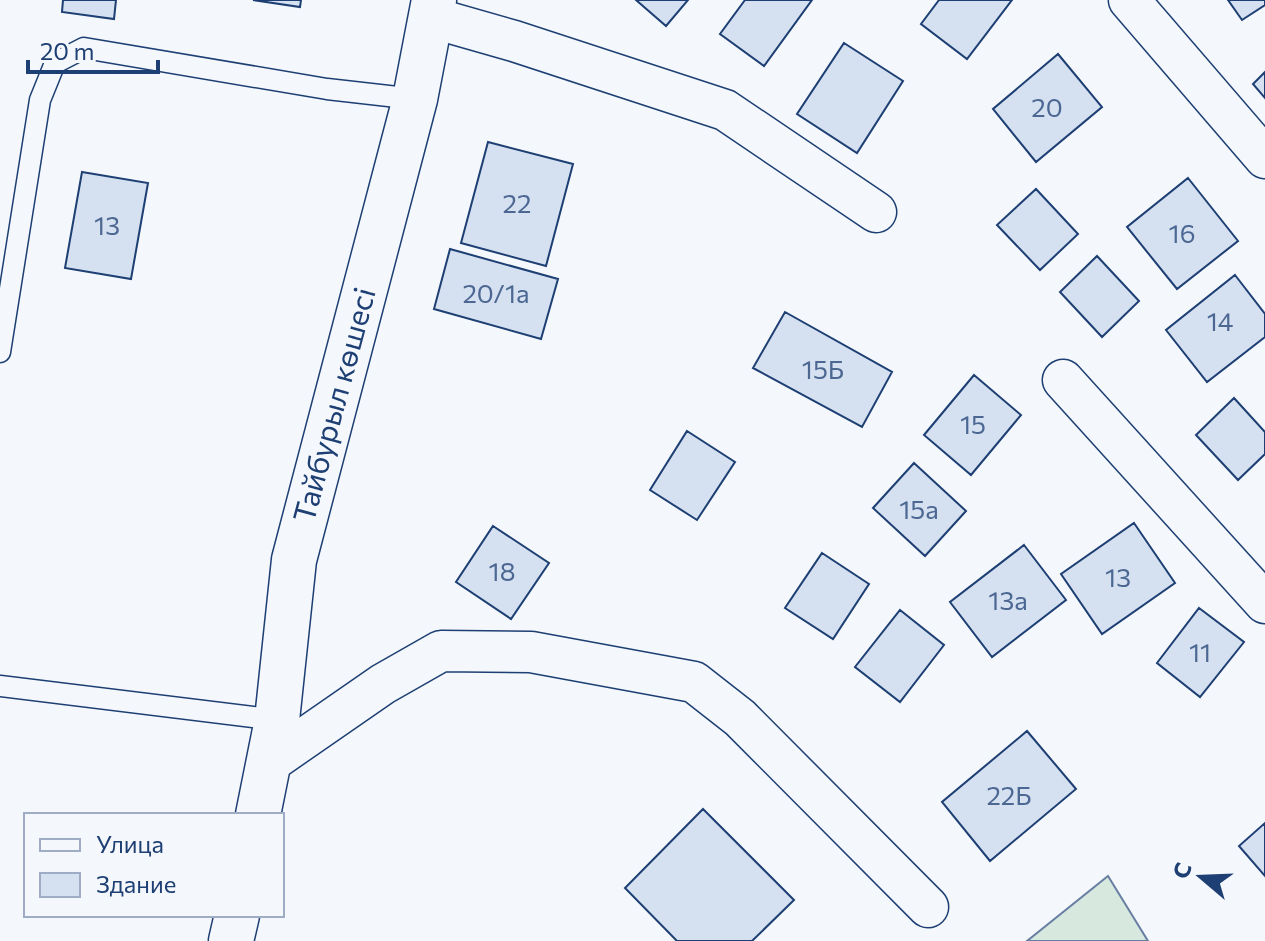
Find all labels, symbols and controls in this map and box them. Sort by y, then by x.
scale bar [28,24,158,74]
text: 20 m [40,36,94,65]
house number: 20 [1031,91,1063,122]
house number: 22 [503,187,531,218]
house number: 13 [94,209,120,240]
house number: 16 [1169,217,1195,248]
house number: 20/1а [463,277,529,308]
street label: Тайбурыл көшесі [283,283,382,526]
house number: 14 [1207,305,1233,336]
house number: 15Б [802,353,844,384]
house number: 15 [960,408,986,439]
house number: 15а [899,493,939,524]
house number: 18 [489,555,515,586]
house number: 13 [1105,561,1131,592]
house number: 13а [988,584,1028,615]
house number: 11 [1189,636,1211,667]
house number: 22Б [986,779,1032,810]
legend [24,813,284,917]
text: Улица [96,829,164,858]
north arrow [1161,837,1241,917]
text: С [1166,859,1197,882]
text: Здание [96,869,176,898]

